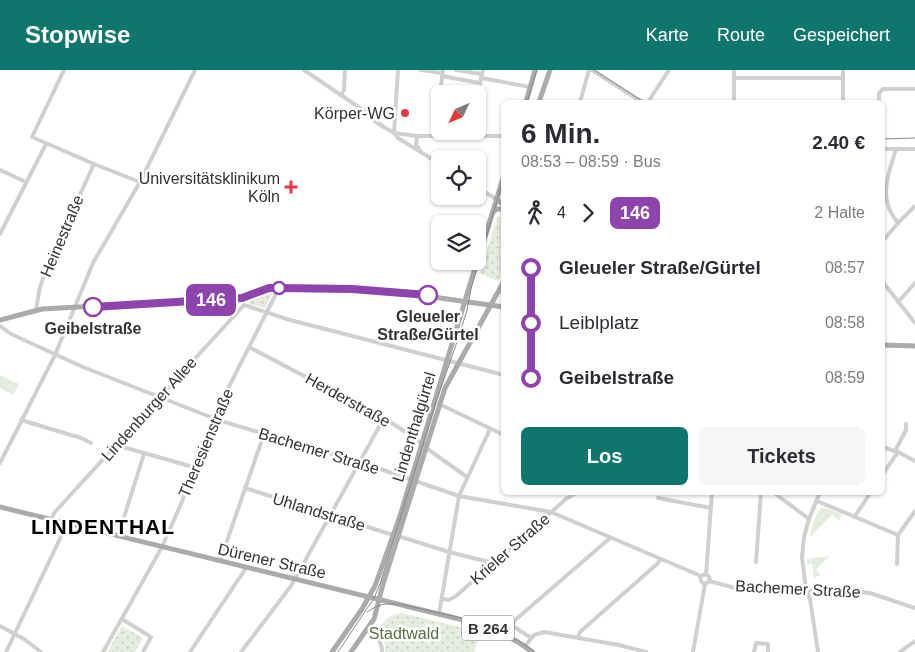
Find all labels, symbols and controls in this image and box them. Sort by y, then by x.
text: Stopwise [25,21,130,48]
text: Karte [646,25,689,45]
text: Route [717,25,765,45]
text: Gespeichert [793,25,890,45]
north arrow [431,85,486,140]
map controls [431,85,486,270]
place label: Körper-WG [314,105,395,122]
marker: Körper-WG [399,107,411,119]
text: 6 Min. [521,118,600,149]
text: 2.40 € [812,132,865,153]
button: locate [431,150,486,205]
text: 08:53 – 08:59 · Bus [521,153,661,170]
place label: Universitätsklinikum Köln [139,170,280,205]
marker: Universitätsklinikum Köln [284,180,298,194]
street label: Heinestraße [37,192,87,279]
icon: walk [521,199,549,227]
icon: forward [574,199,602,227]
text: 146 [620,203,650,223]
text: 4 [557,204,566,221]
text: 2 Halte [814,204,865,221]
button: layers [431,215,486,270]
text: Gleueler Straße/Gürtel [559,257,761,278]
text: 08:57 [825,259,865,276]
unlabelled marker [272,281,286,295]
line badge: 146 [182,284,240,316]
marker: Gleueler Straße/Gürtel [418,285,438,305]
text: 146 [196,290,226,310]
marker: Geibelstraße [83,297,103,317]
place label: Gleueler Straße/Gürtel [377,308,479,343]
text: Leiblplatz [559,312,639,333]
text: 08:58 [825,314,865,331]
place label: Geibelstraße [45,320,142,337]
street label: Lindenburger Allee [98,354,200,464]
text: Geibelstraße [559,367,674,388]
text: 08:59 [825,369,865,386]
street label: Herderstraße [303,370,393,430]
street label: Lindenthalgürtel [389,370,439,484]
street label: Theresienstraße [175,386,237,500]
street label: Bachemer Straße [257,425,382,477]
button: Los [521,427,688,485]
button: Tickets [698,427,865,485]
street label: Uhlandstraße [271,490,368,534]
street label: Krieler Straße [467,510,553,588]
district label: LINDENTHAL [31,515,175,538]
street label: Dürener Straße [216,540,328,582]
street label: Bachemer Straße [735,577,861,601]
road number: B 264 [462,616,514,640]
park label: Stadtwald [369,625,439,642]

